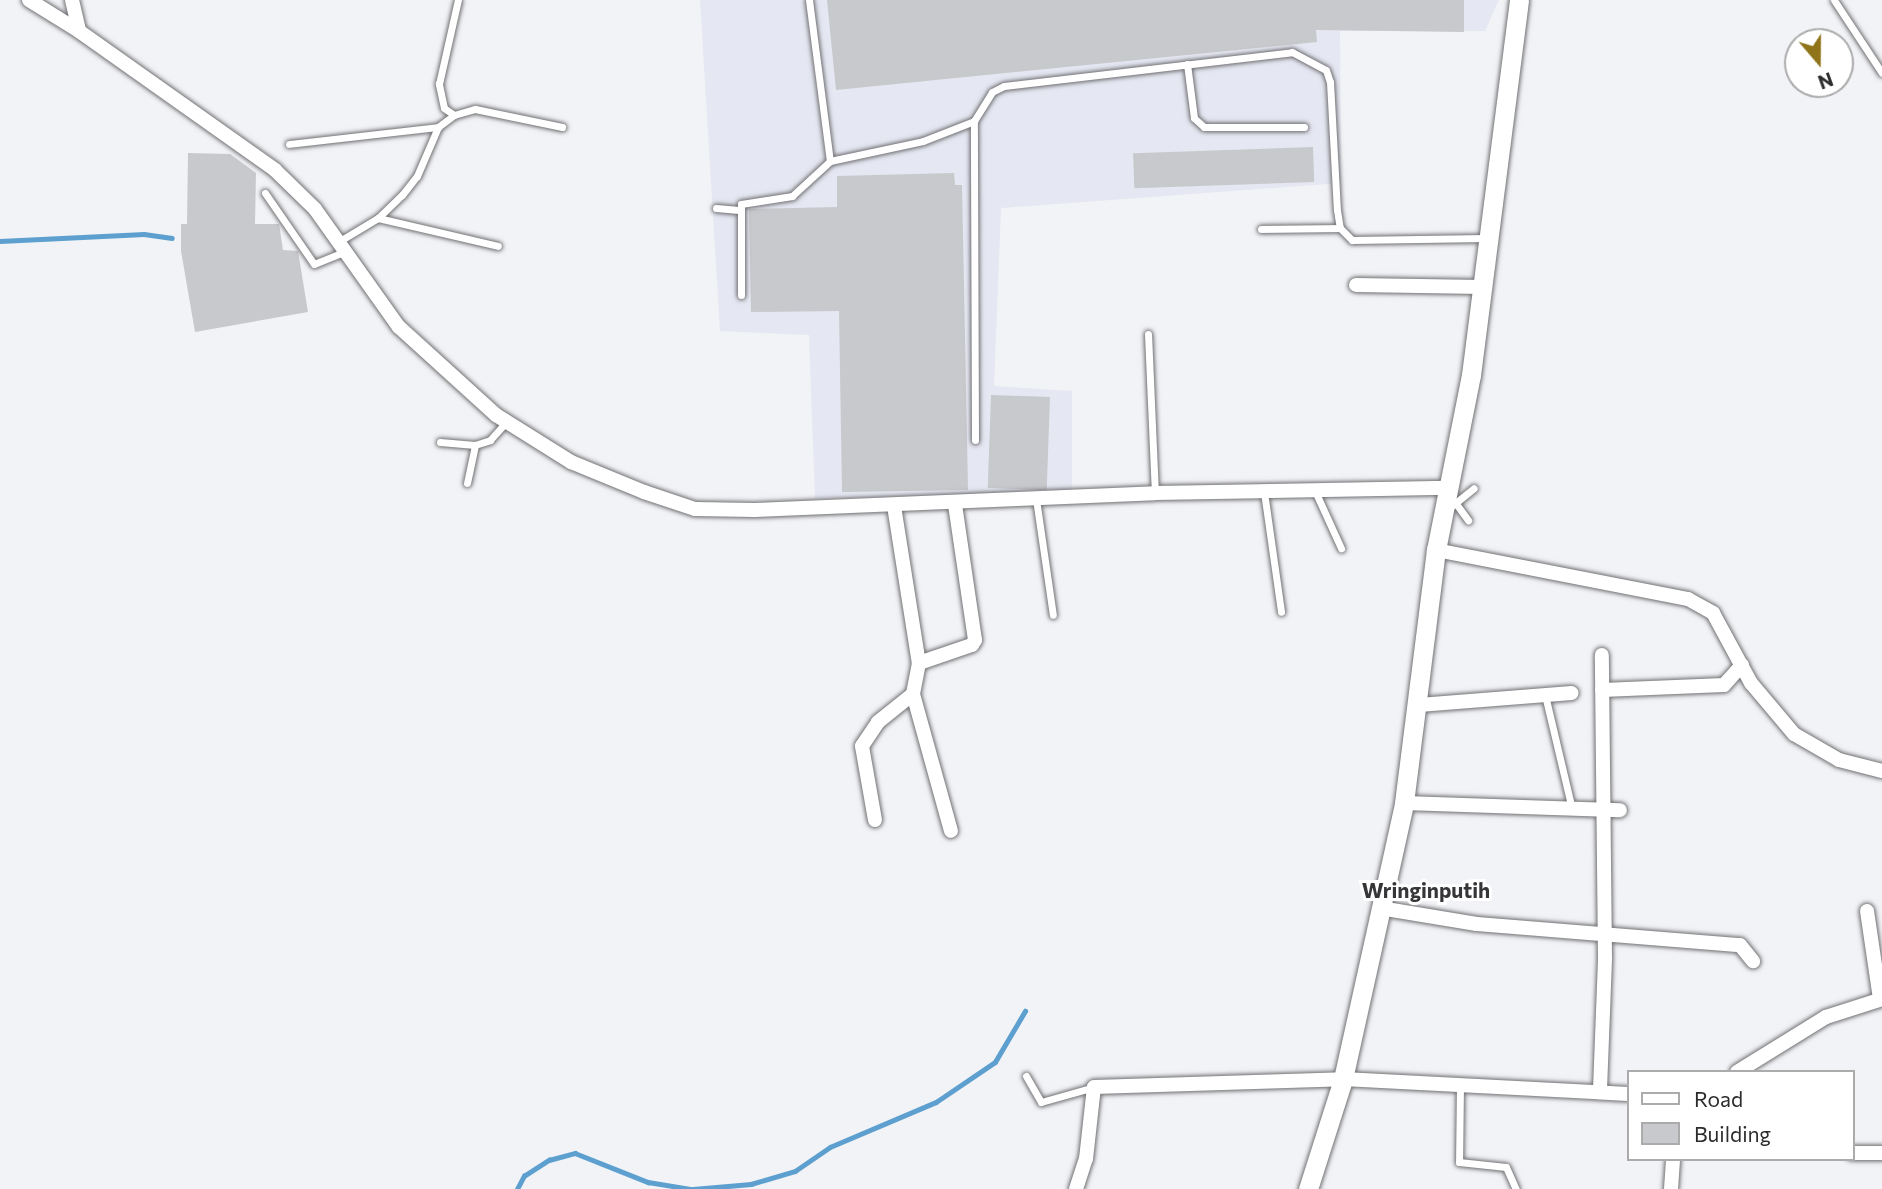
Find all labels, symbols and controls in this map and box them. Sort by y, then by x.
north arrow [1784,28,1854,98]
text: N [1815,68,1836,95]
district label: Wringinputih [1362,877,1490,903]
legend [1626,1070,1854,1161]
text: Road [1694,1086,1743,1111]
text: Building [1694,1121,1771,1146]

